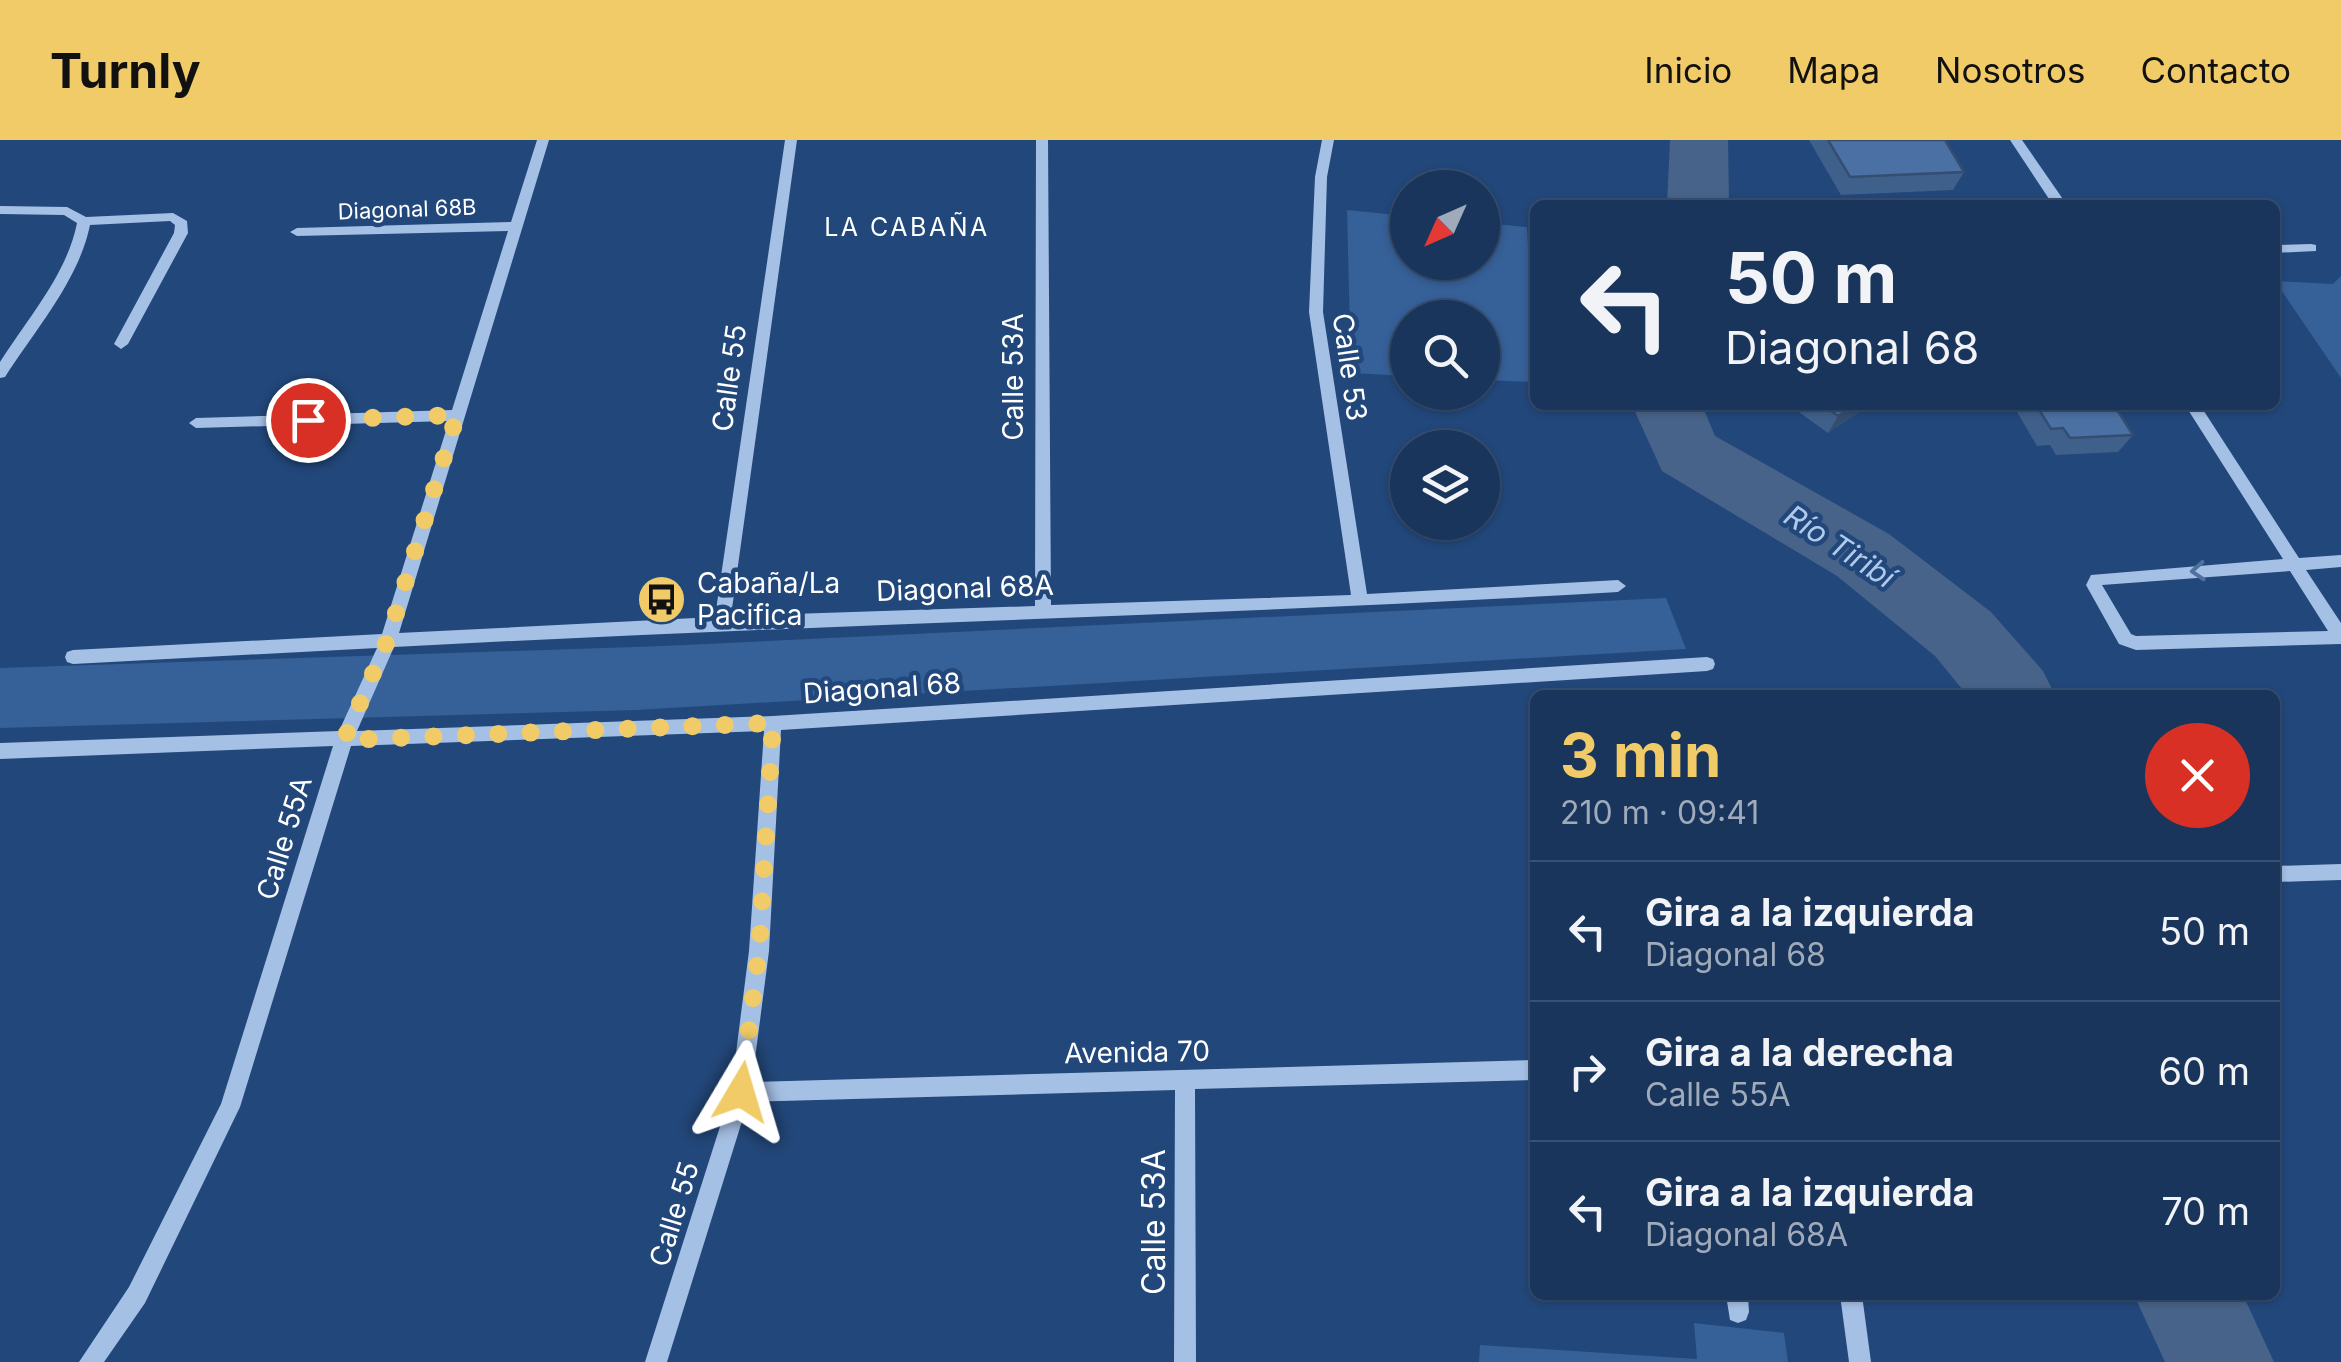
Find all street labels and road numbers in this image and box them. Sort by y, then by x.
street label: Diagonal 68B [337,194,477,224]
street label: Calle 53 [1326,311,1374,423]
street label: Calle 53A [996,313,1030,441]
street label: Calle 55 [705,322,753,434]
street label: Diagonal 68A [876,568,1054,608]
street label: Diagonal 68 [802,666,962,710]
street label: Calle 55A [249,772,319,904]
street label: Avenida 70 [1064,1034,1210,1070]
street label: Calle 53A [1134,1149,1173,1295]
street label: Calle 55 [642,1157,706,1271]

